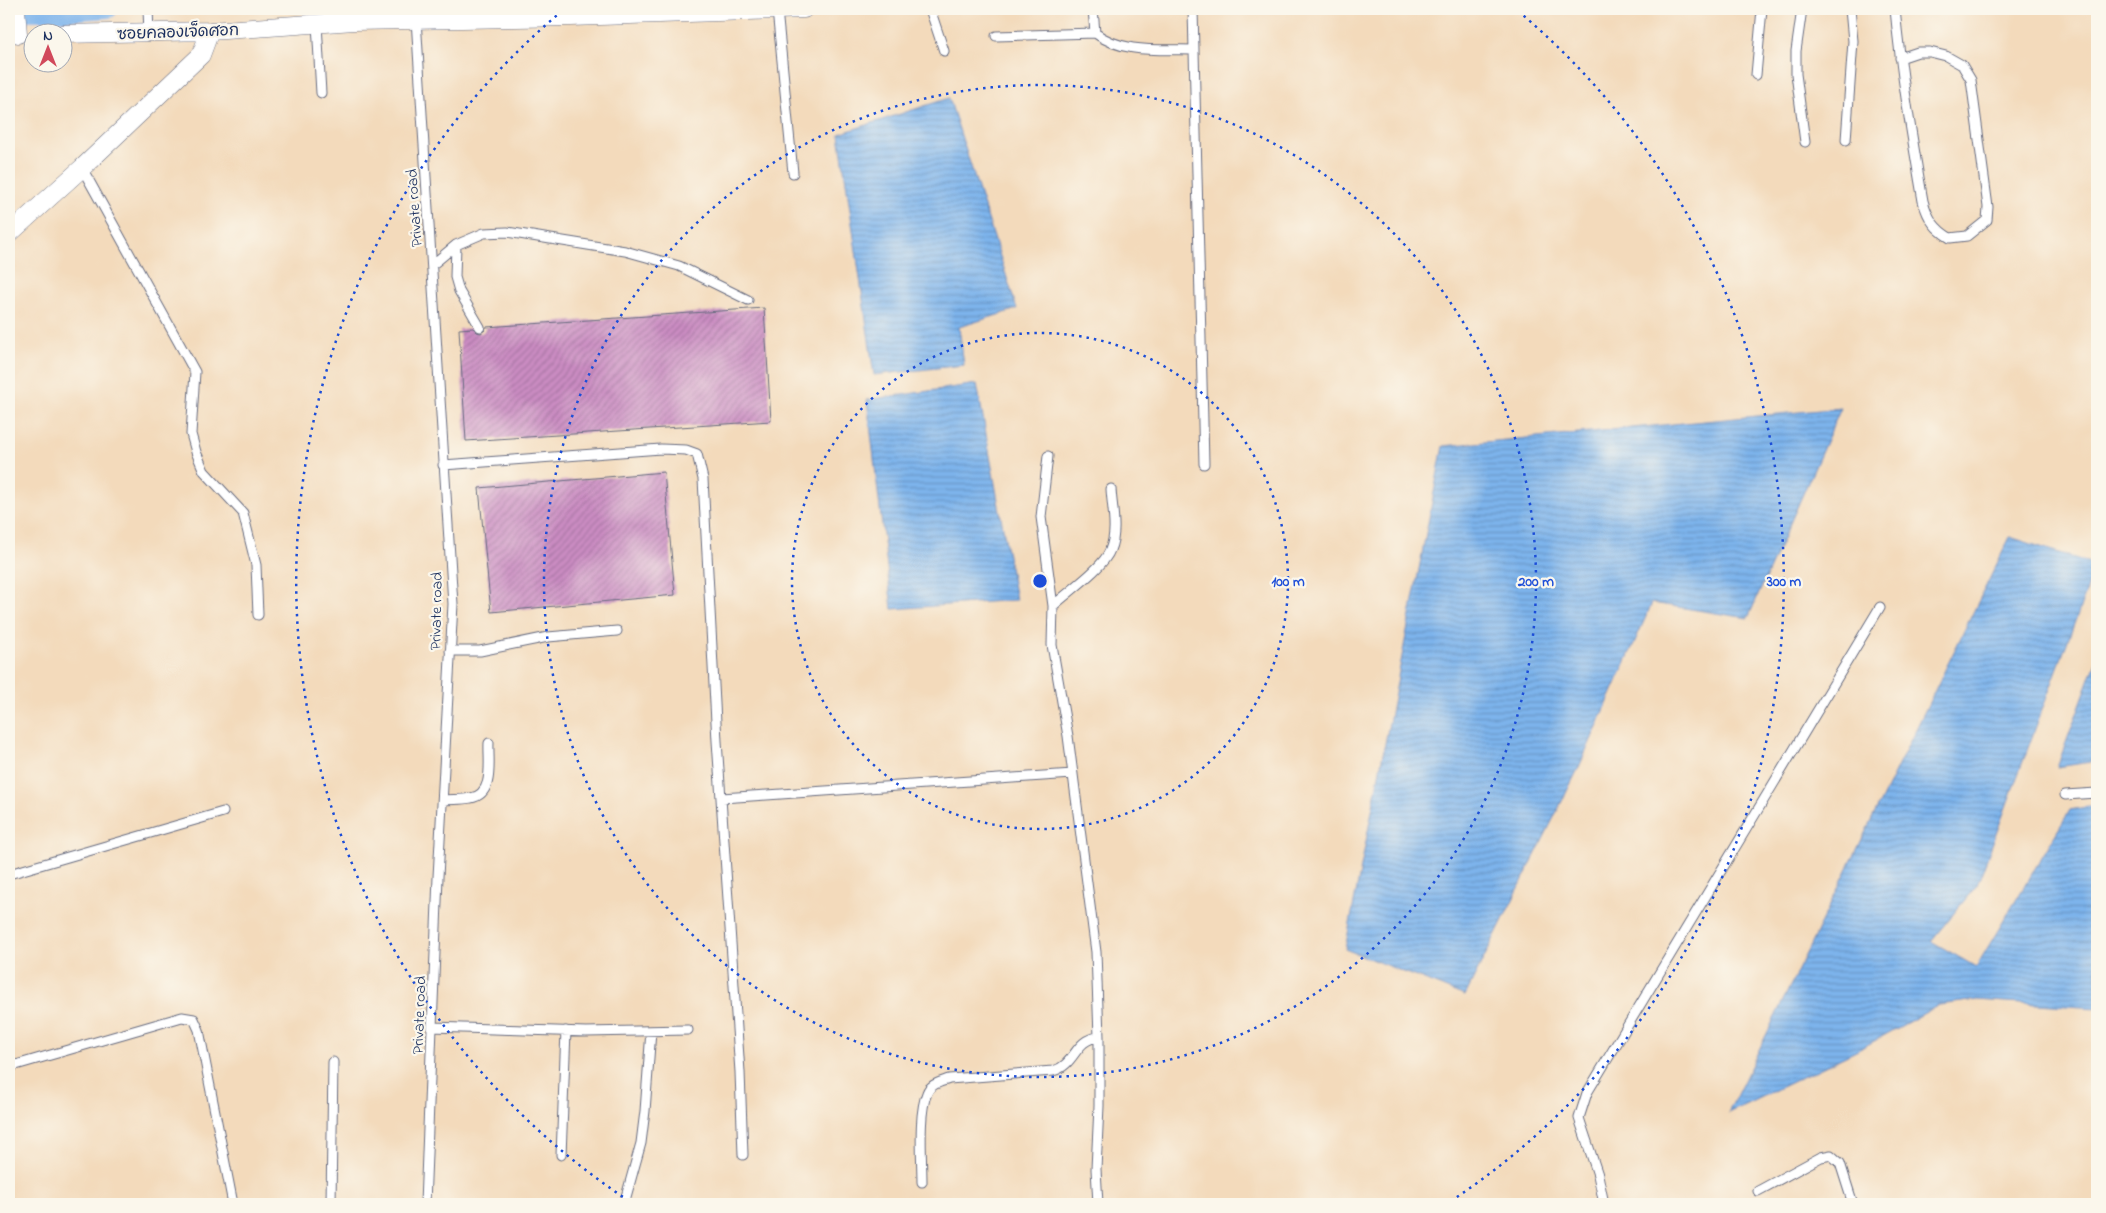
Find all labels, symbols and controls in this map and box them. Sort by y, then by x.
street label: ซอยคลองเจ็ดศอก [117,18,240,47]
north arrow [22,22,72,72]
text: N [43,26,53,47]
street label: Private road [400,168,430,248]
text: 100 m [1271,571,1305,593]
text: 200 m [1517,571,1554,593]
text: 300 m [1766,571,1802,593]
street label: Private road [424,572,450,650]
centre of rings [1031,572,1049,590]
street label: Private road [407,975,433,1055]

